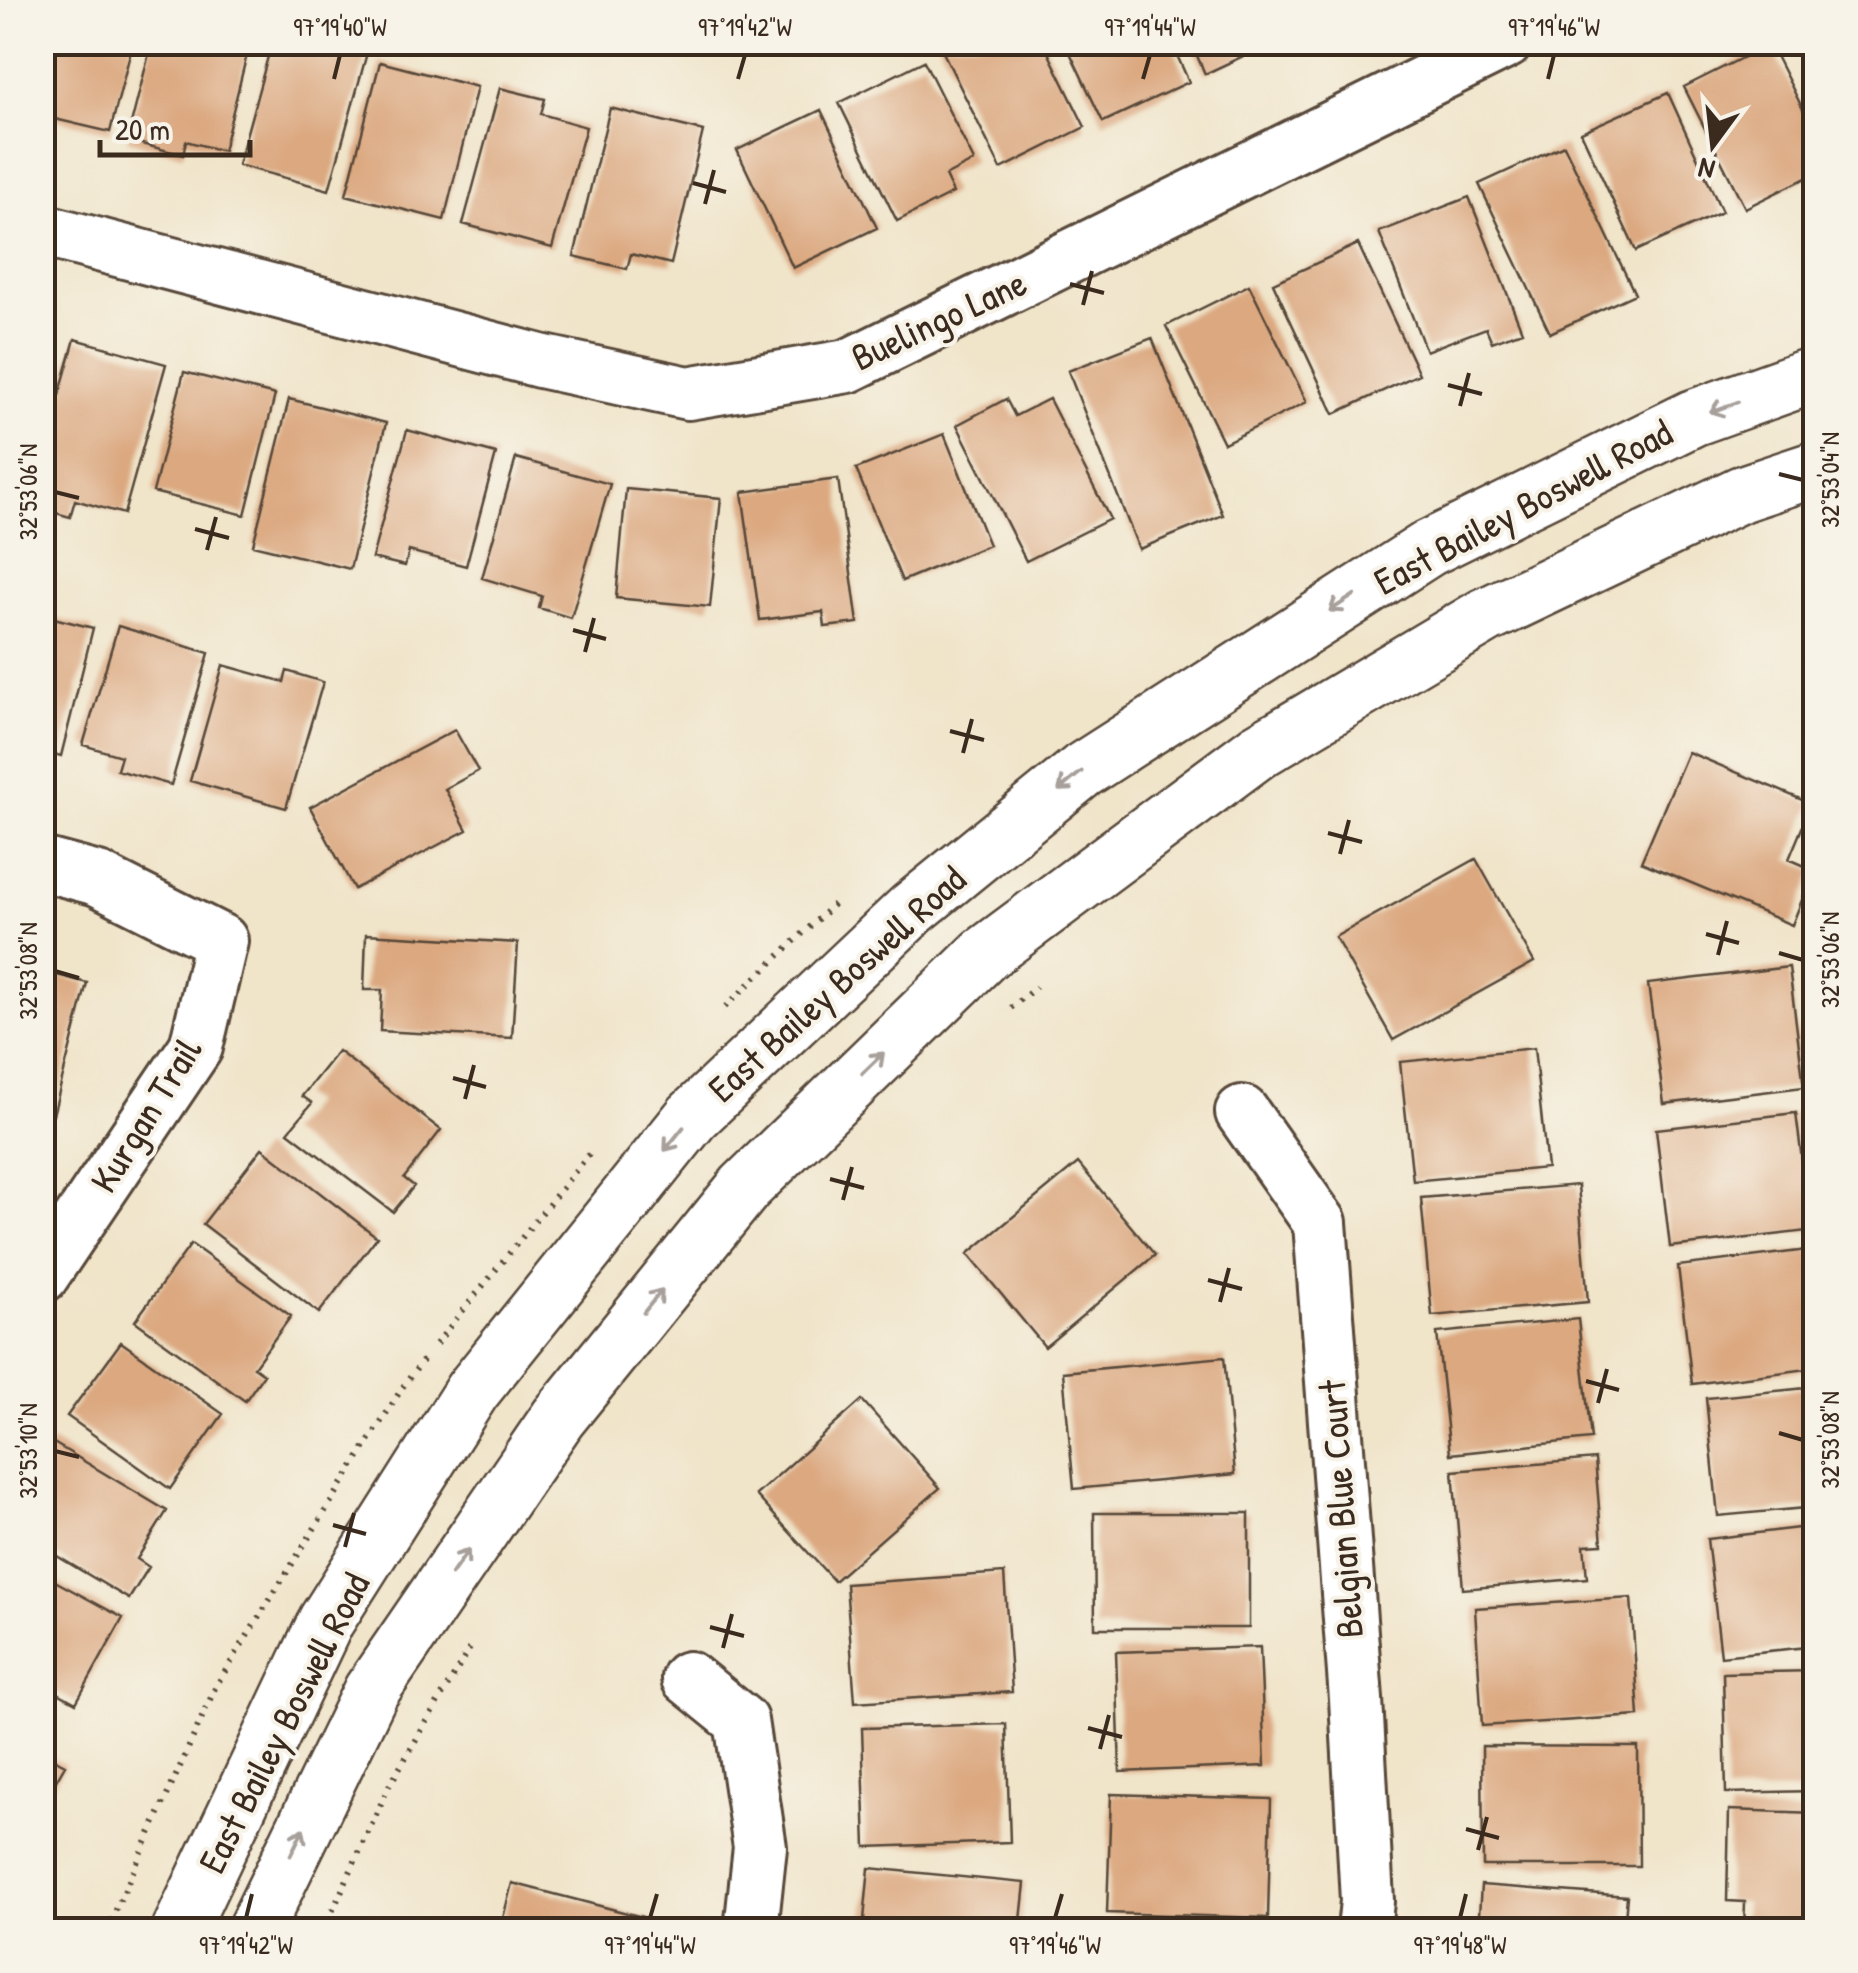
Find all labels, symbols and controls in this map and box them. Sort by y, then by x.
text: 97°19'40"W [293,10,387,44]
text: 97°19'42"W [698,10,792,44]
text: 97°19'44"W [1104,10,1196,44]
text: 97°19'46"W [1508,10,1601,44]
scale bar [100,95,250,157]
north arrow [1663,95,1763,195]
text: 20 m [115,109,170,149]
text: N [1694,149,1719,189]
street label: Buelingo Lane [843,256,1035,382]
one-way arrow [1709,399,1740,417]
street label: East Bailey Boswell Road [1365,406,1681,607]
text: 32°53'04"N [1813,432,1847,528]
text: 32°53'06"N [11,444,45,540]
one-way arrow [1328,593,1357,614]
one-way arrow [1057,770,1084,791]
street label: East Bailey Boswell Road [696,853,977,1113]
text: 32°53'06"N [1813,912,1847,1008]
text: 32°53'08"N [11,922,45,1020]
street label: Kurgan Trail [77,1026,214,1202]
one-way arrow [861,1051,885,1075]
one-way arrow [663,1126,685,1152]
one-way arrow [642,1288,663,1315]
street label: Belgian Blue Court [1305,1378,1375,1640]
text: 32°53'08"N [1813,1391,1847,1489]
text: 32°53'10"N [11,1403,45,1499]
one-way arrow [449,1549,470,1576]
street label: East Bailey Boswell Road [185,1563,381,1881]
one-way arrow [289,1828,308,1858]
text: 97°19'42"W [199,1928,293,1962]
text: 97°19'44"W [604,1928,696,1962]
text: 97°19'46"W [1009,1928,1102,1962]
text: 97°19'48"W [1414,1928,1507,1962]

